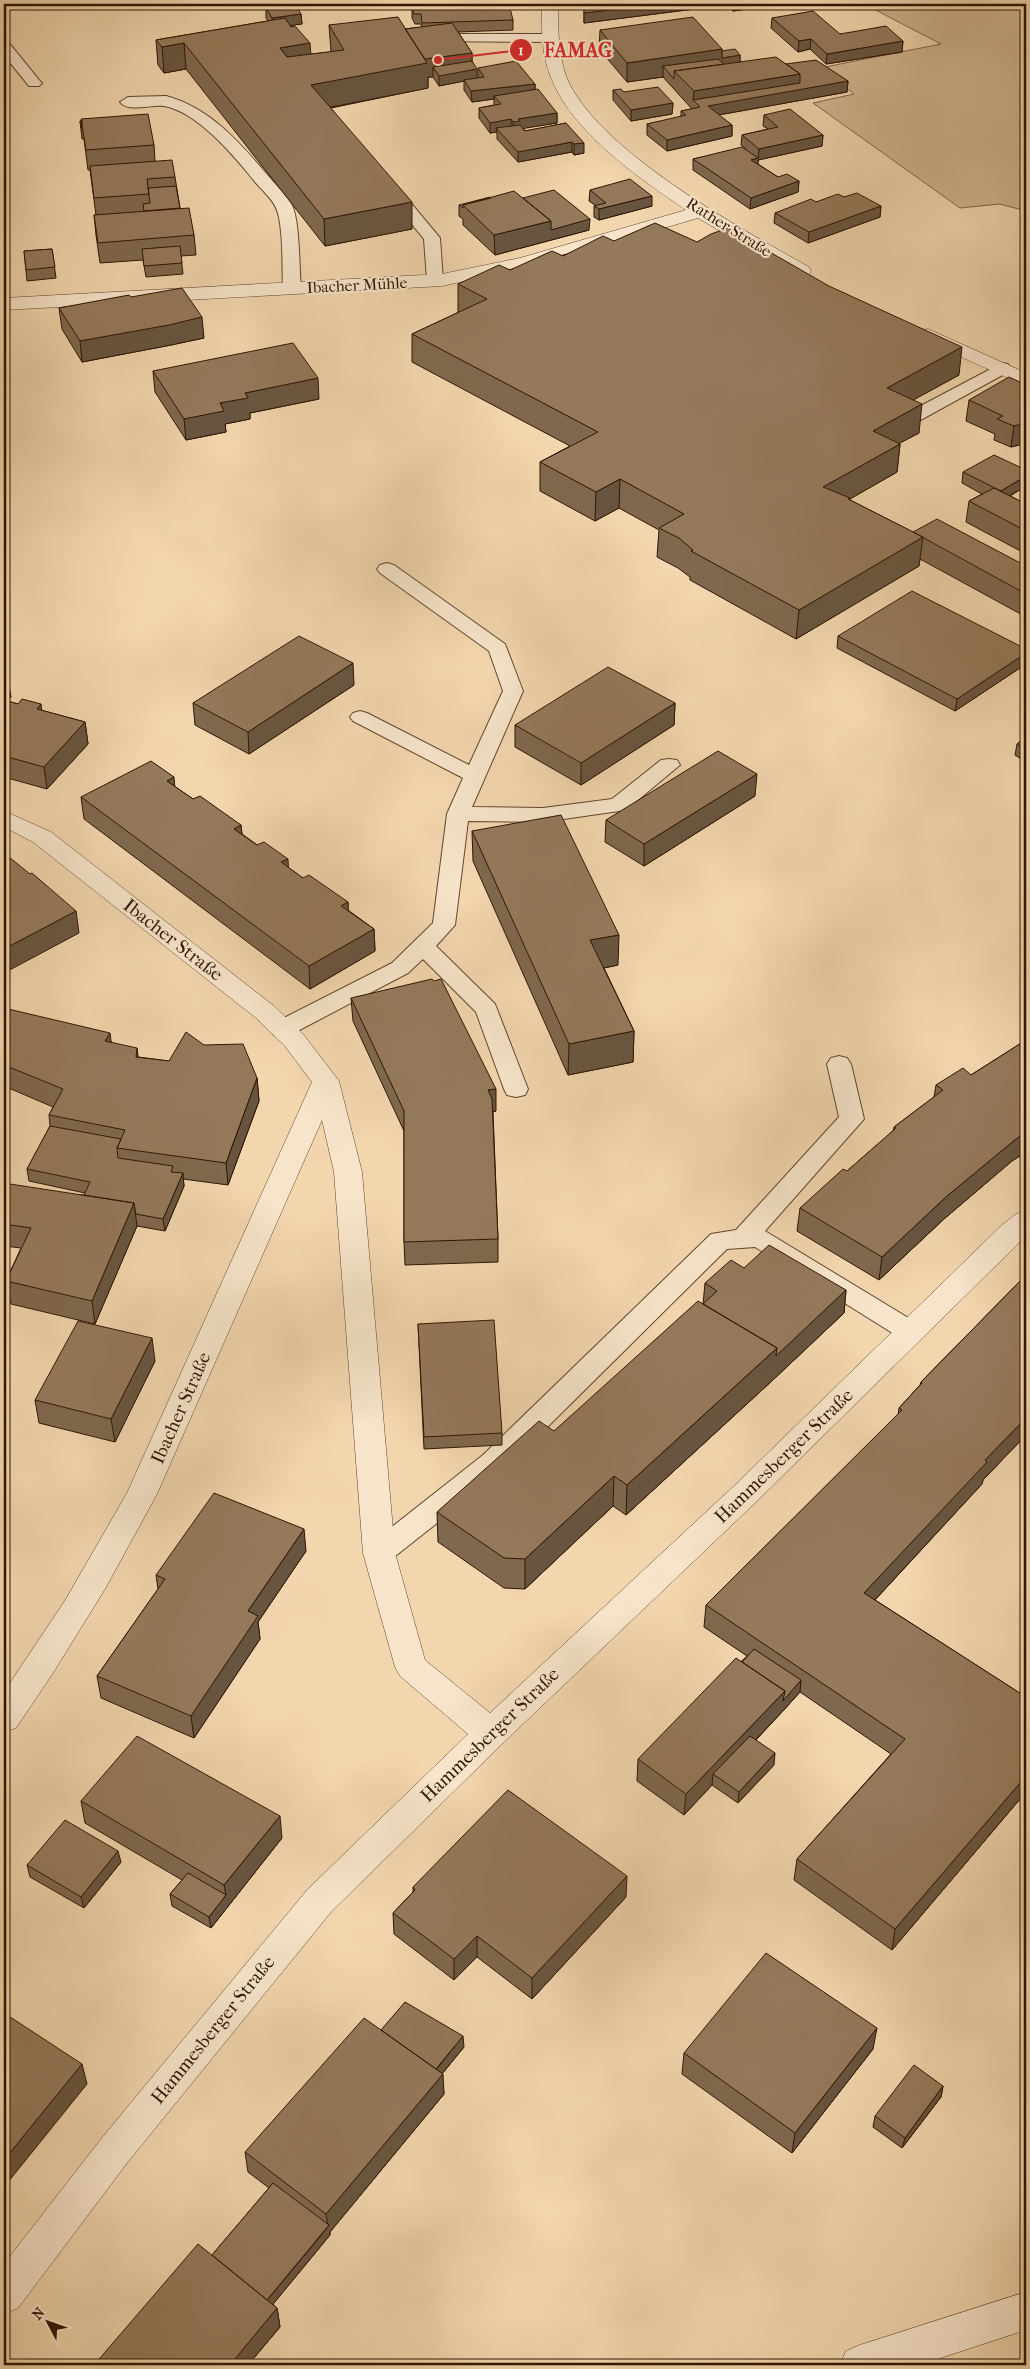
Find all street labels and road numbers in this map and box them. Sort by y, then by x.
street label: Rather Straße [683,193,775,261]
street label: Ibacher Mühle [306,273,408,297]
street label: Ibacher Straße [119,894,227,986]
street label: Ibacher Straße [147,1349,215,1467]
street label: Hammesberger Straße [710,1384,858,1528]
street label: Hammesberger Straße [416,1663,564,1807]
street label: Hammesberger Straße [147,1952,279,2108]

